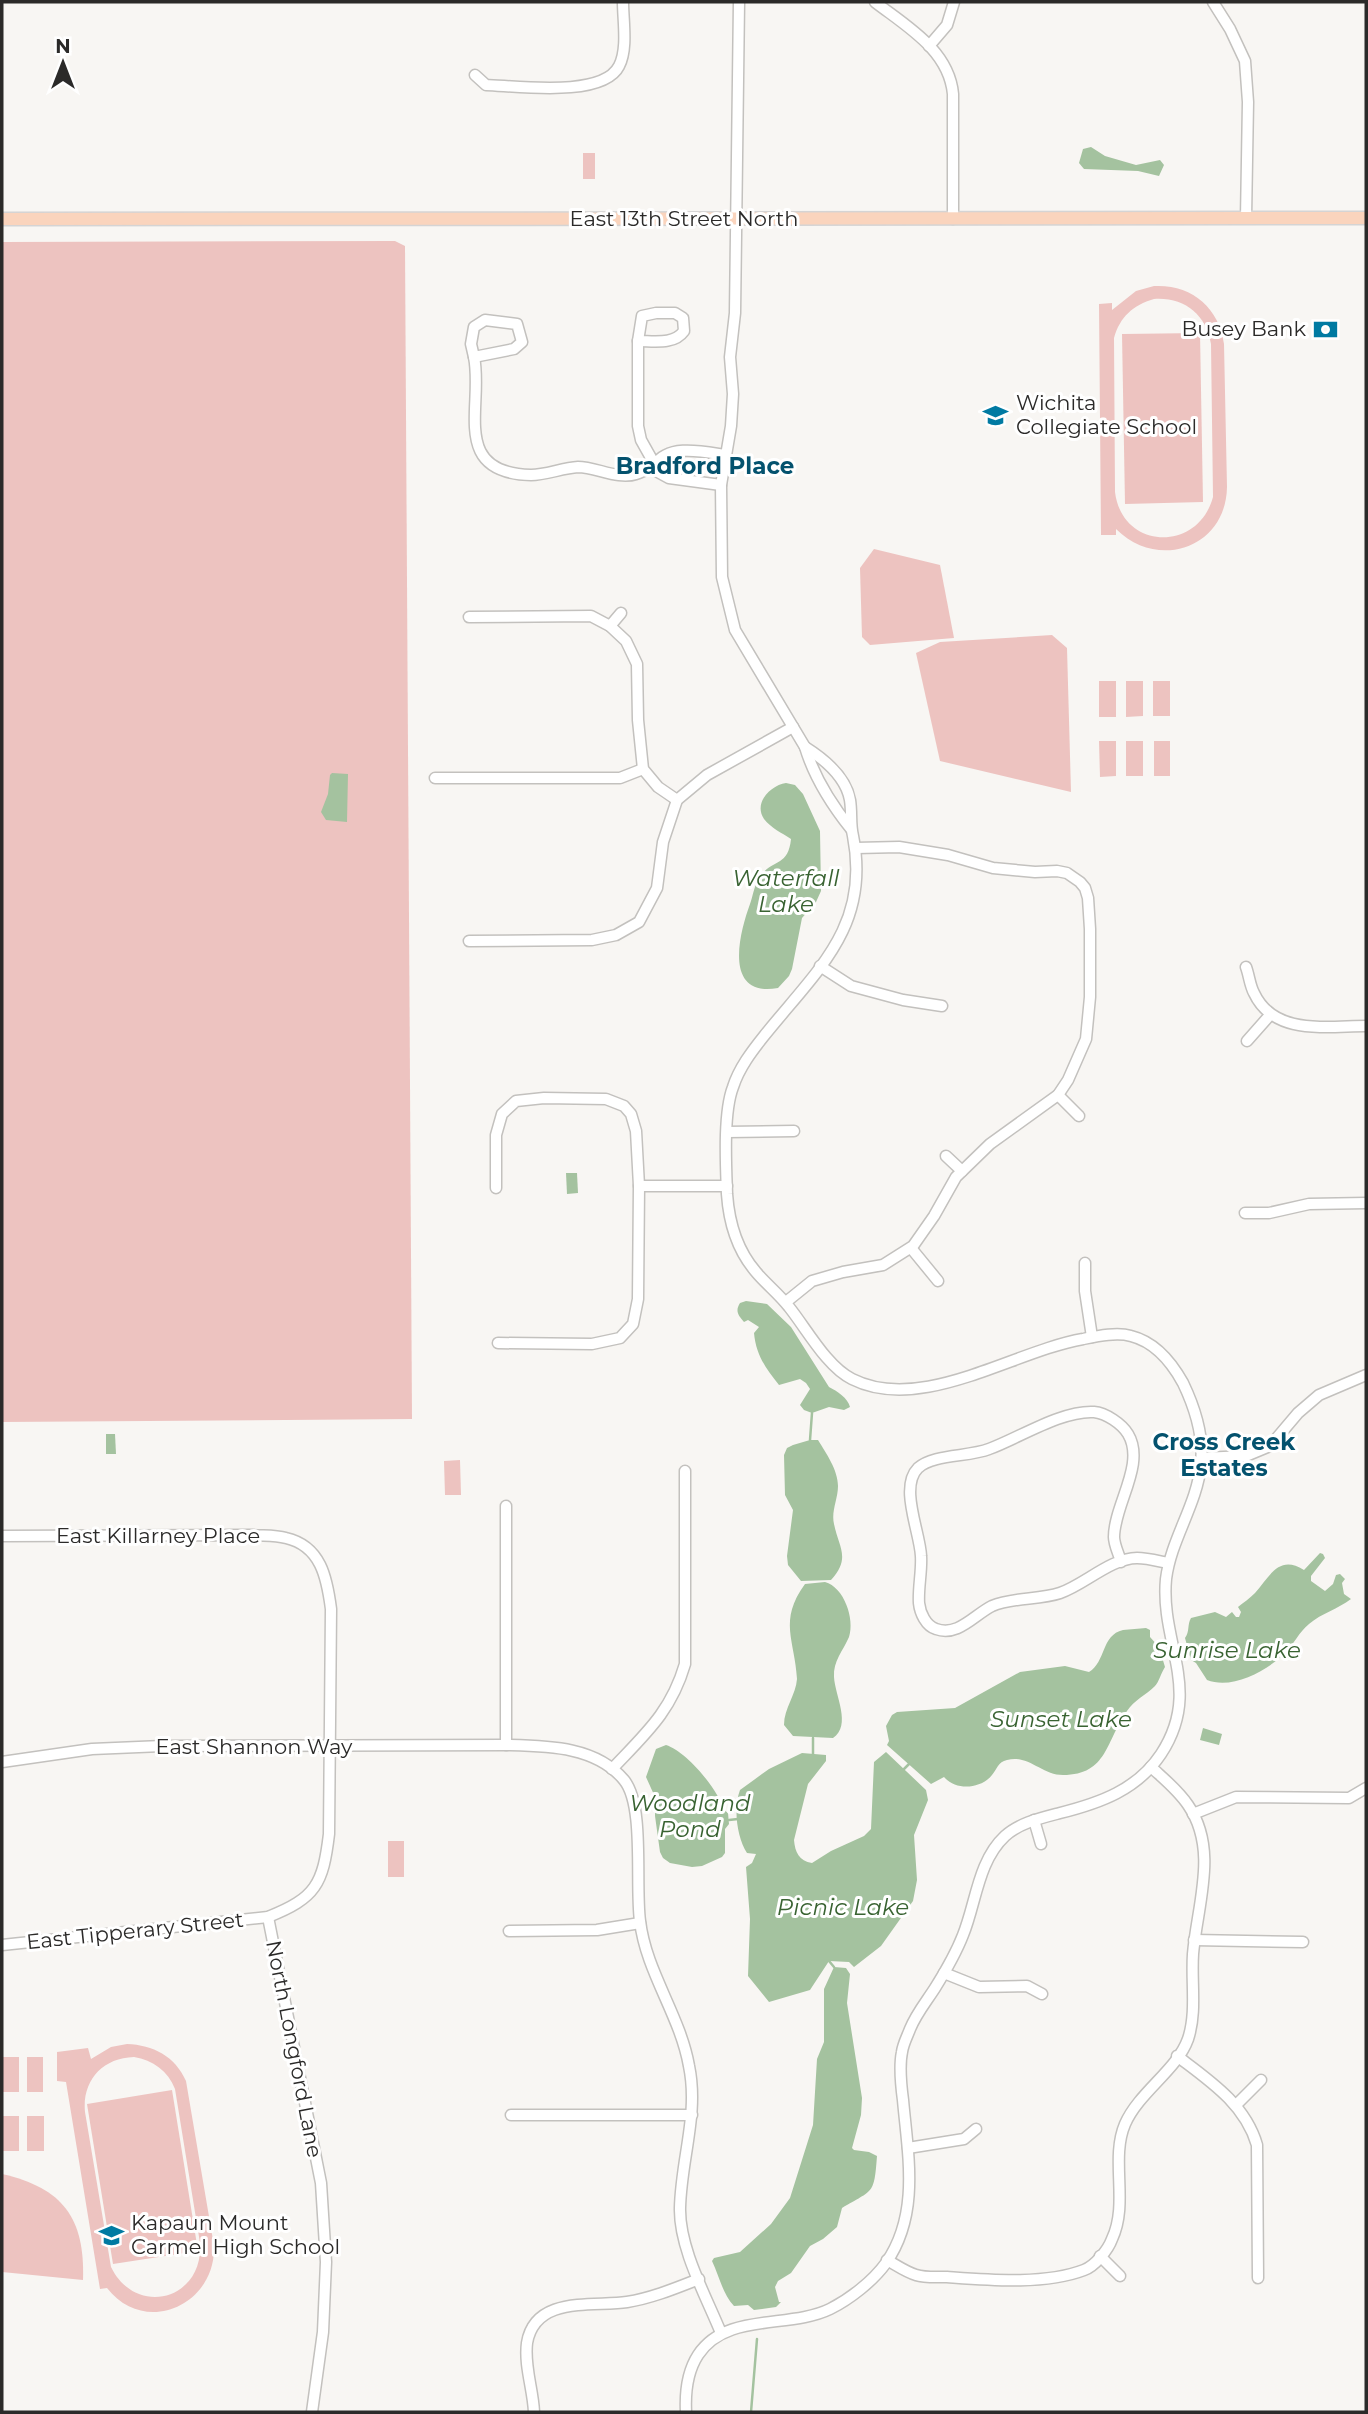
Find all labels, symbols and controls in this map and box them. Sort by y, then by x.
north arrow [28,28,98,98]
text: N [55,35,71,58]
street label: East 13th Street North [570,206,798,231]
bank icon: Busey Bank [1312,315,1340,343]
place label: Busey Bank [1181,316,1306,341]
place label: Wichita Collegiate School [1016,390,1197,439]
school or university icon: Wichita Collegiate School [982,401,1010,429]
district label: Bradford Place [616,452,794,480]
water label: Waterfall Lake [732,864,840,918]
district label: Cross Creek Estates [1153,1428,1296,1482]
street label: East Killarney Place [56,1523,260,1548]
water label: Sunrise Lake [1153,1636,1301,1664]
water label: Sunset Lake [990,1705,1132,1733]
street label: East Shannon Way [156,1734,353,1759]
water label: Woodland Pond [629,1789,751,1843]
water label: Picnic Lake [777,1893,909,1921]
street label: East Tipperary Street [25,1907,245,1954]
street label: North Longford Lane [261,1938,328,2160]
place label: Kapaun Mount Carmel High School [131,2210,340,2259]
school or university icon: Kapaun Mount Carmel High School [97,2221,125,2249]

